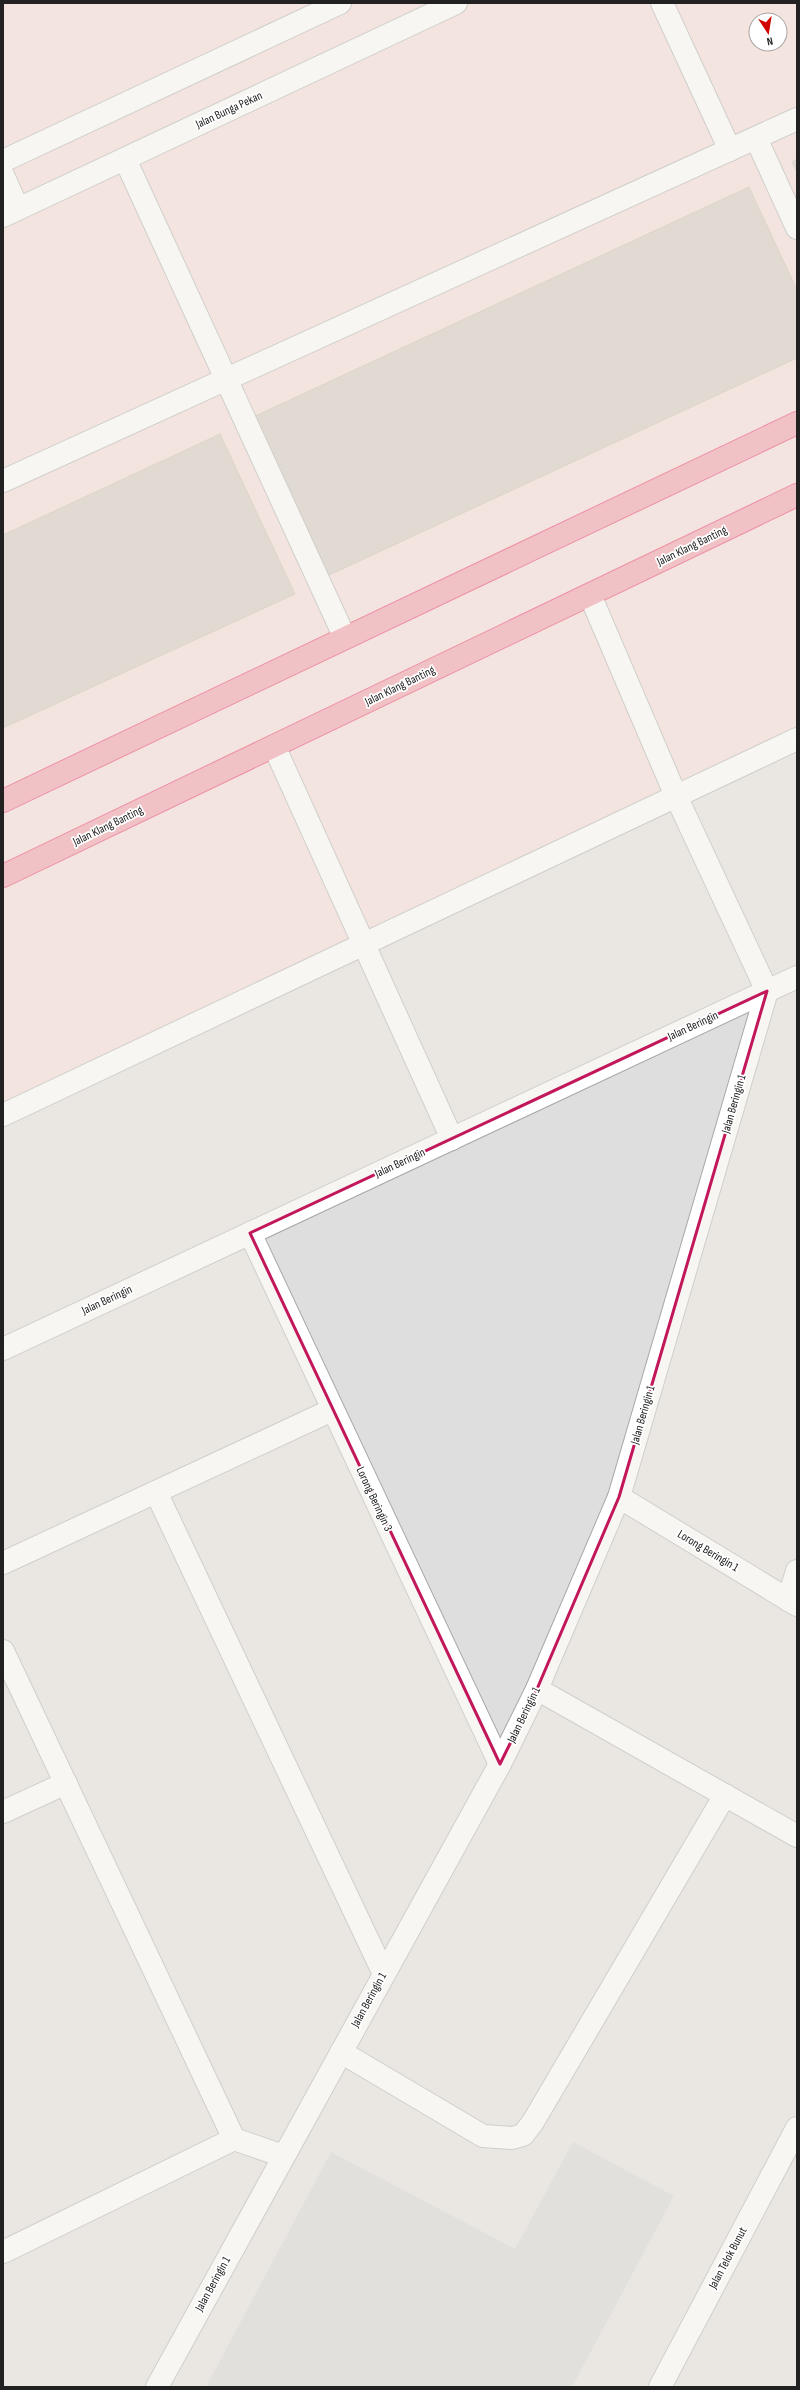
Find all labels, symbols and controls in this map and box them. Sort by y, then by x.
north arrow [748,12,788,52]
text: N [766,34,774,48]
street label: Jalan Bunga Pekan [192,88,265,132]
street label: Jalan Klang Banting [654,522,730,570]
street label: Jalan Klang Banting [362,662,438,710]
street label: Jalan Klang Banting [70,802,146,850]
street label: Jalan Beringin [664,1008,721,1045]
street label: Jalan Beringin 1 [718,1072,750,1136]
street label: Jalan Beringin [371,1145,428,1182]
street label: Jalan Beringin [78,1282,135,1319]
street label: Jalan Beringin 1 [627,1383,659,1447]
street label: Lorong Beringin 3 [353,1464,395,1534]
street label: Lorong Beringin 1 [675,1527,742,1576]
street label: Jalan Beringin 1 [504,1684,544,1746]
street label: Jalan Beringin 1 [347,1969,391,2031]
street label: Jalan Telok Bunut [705,2224,751,2292]
street label: Jalan Beringin 1 [191,2253,235,2315]

